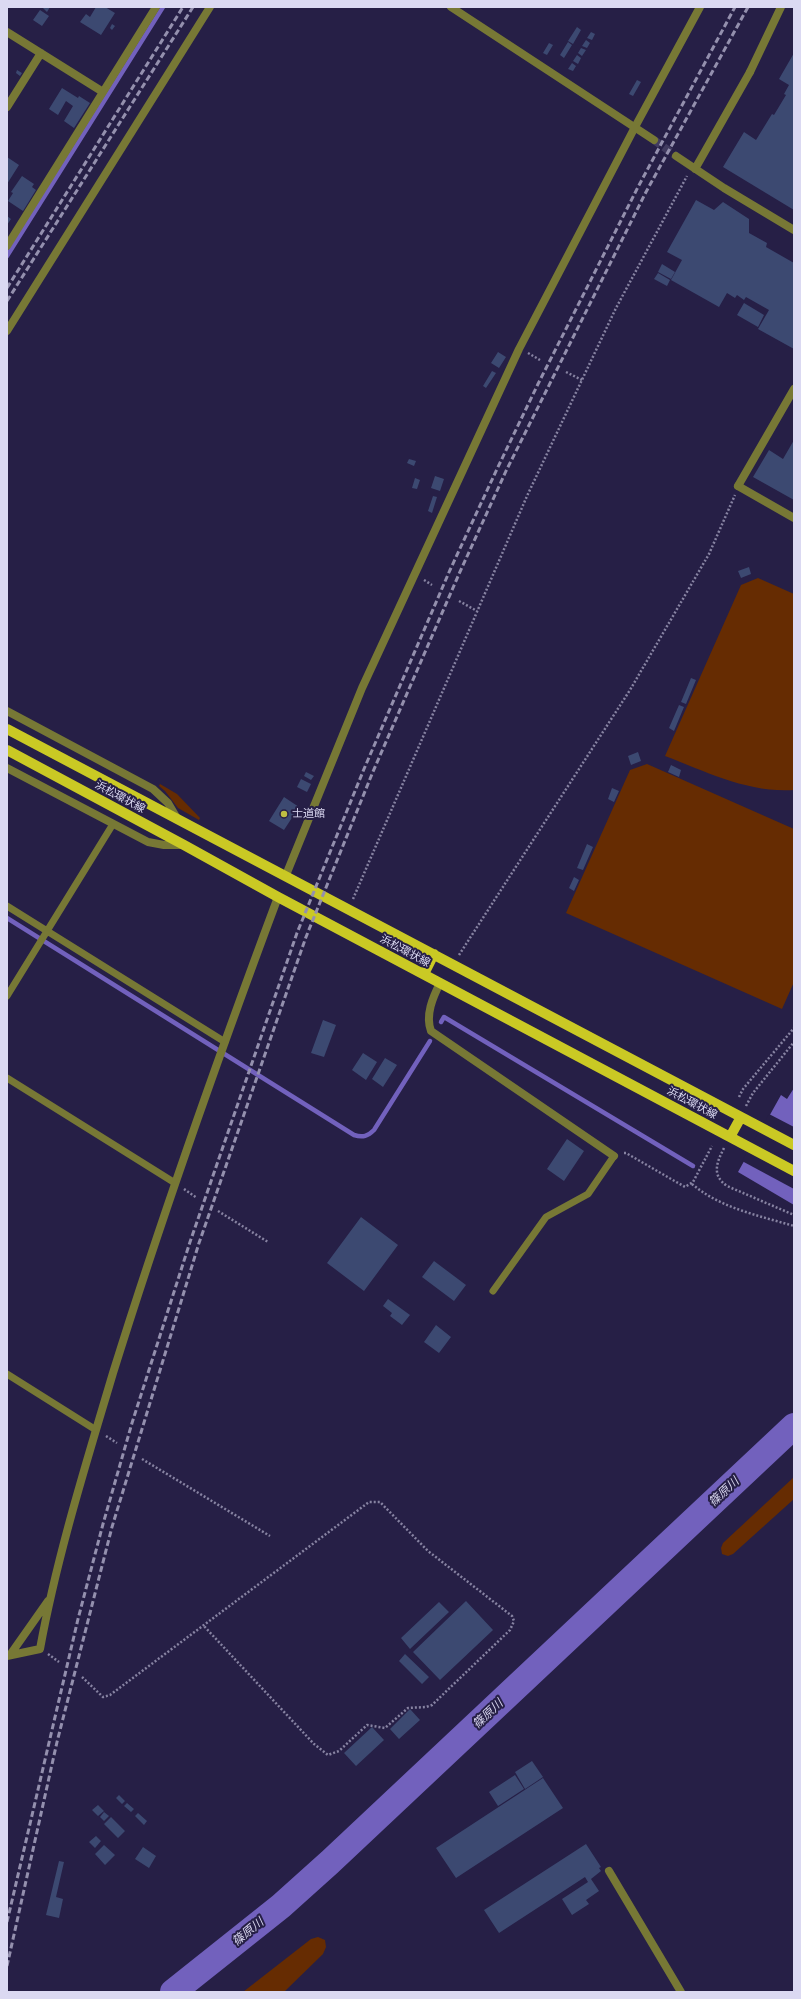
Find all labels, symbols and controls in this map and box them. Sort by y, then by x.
street label: 浜松環状線 [93,778,147,816]
place label: 士道館 [292,807,325,821]
marker: 士道館 [279,809,289,819]
street label: 浜松環状線 [378,932,432,970]
street label: 浜松環状線 [665,1084,719,1122]
water label: 篠原川 [706,1474,742,1510]
water label: 篠原川 [470,1696,506,1732]
water label: 篠原川 [229,1915,267,1949]

